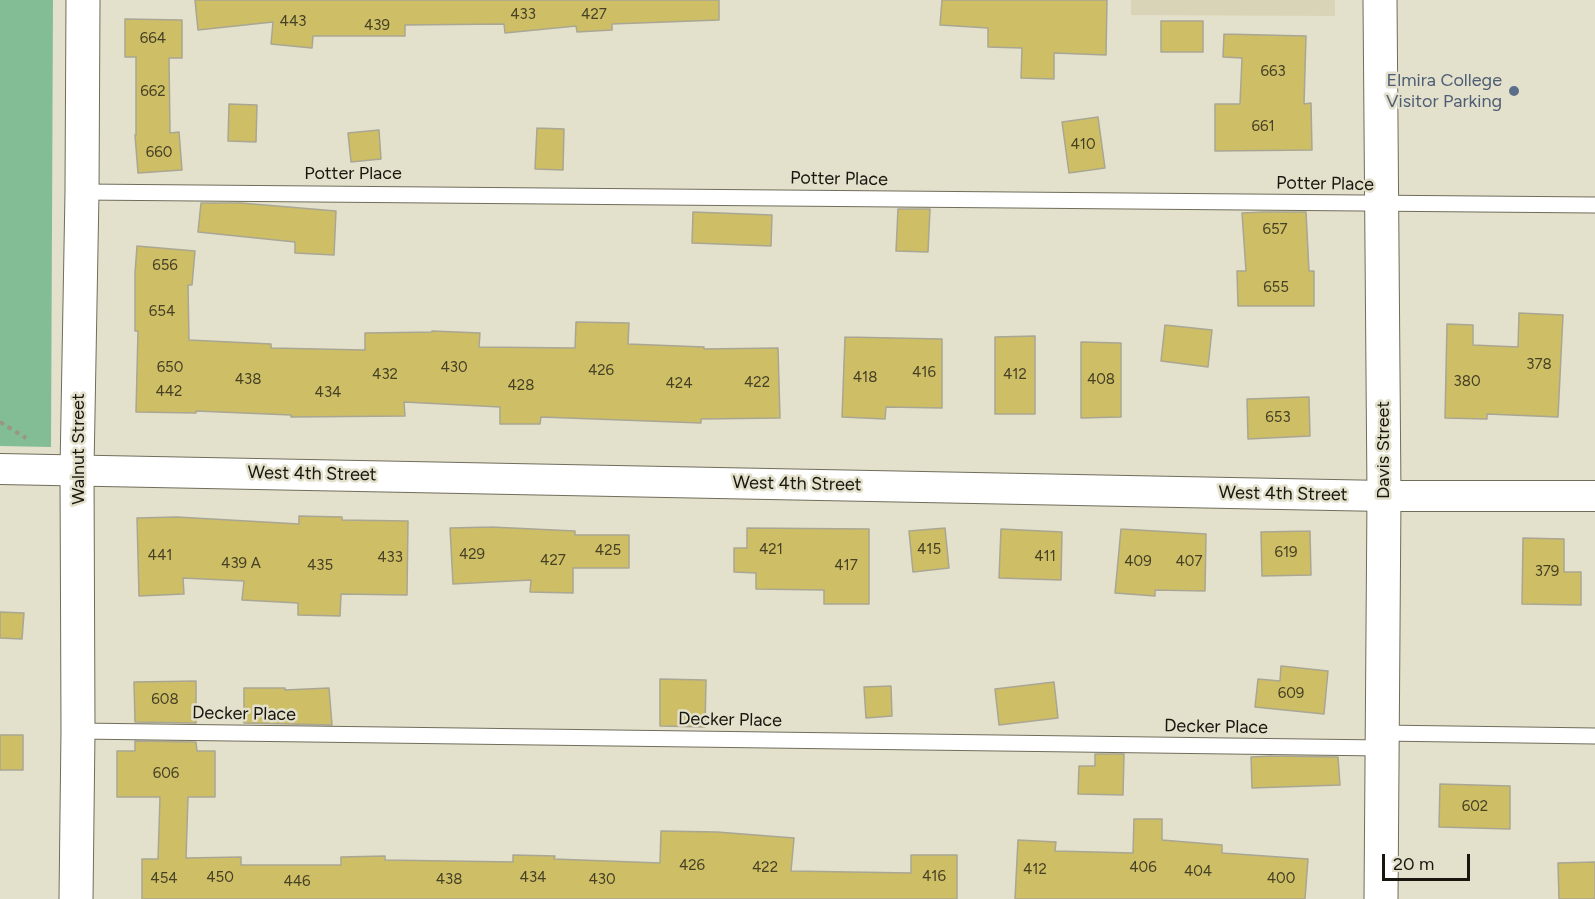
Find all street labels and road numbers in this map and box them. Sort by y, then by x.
street label: Potter Place [304,163,402,185]
street label: Potter Place [790,167,888,191]
street label: Potter Place [1276,172,1374,196]
street label: Walnut Street [68,393,90,505]
street label: Davis Street [1373,401,1395,499]
street label: West 4th Street [247,462,377,486]
street label: West 4th Street [732,472,862,496]
street label: West 4th Street [1218,482,1348,506]
street label: Decker Place [192,702,296,726]
street label: Decker Place [678,708,782,732]
street label: Decker Place [1164,715,1268,739]

